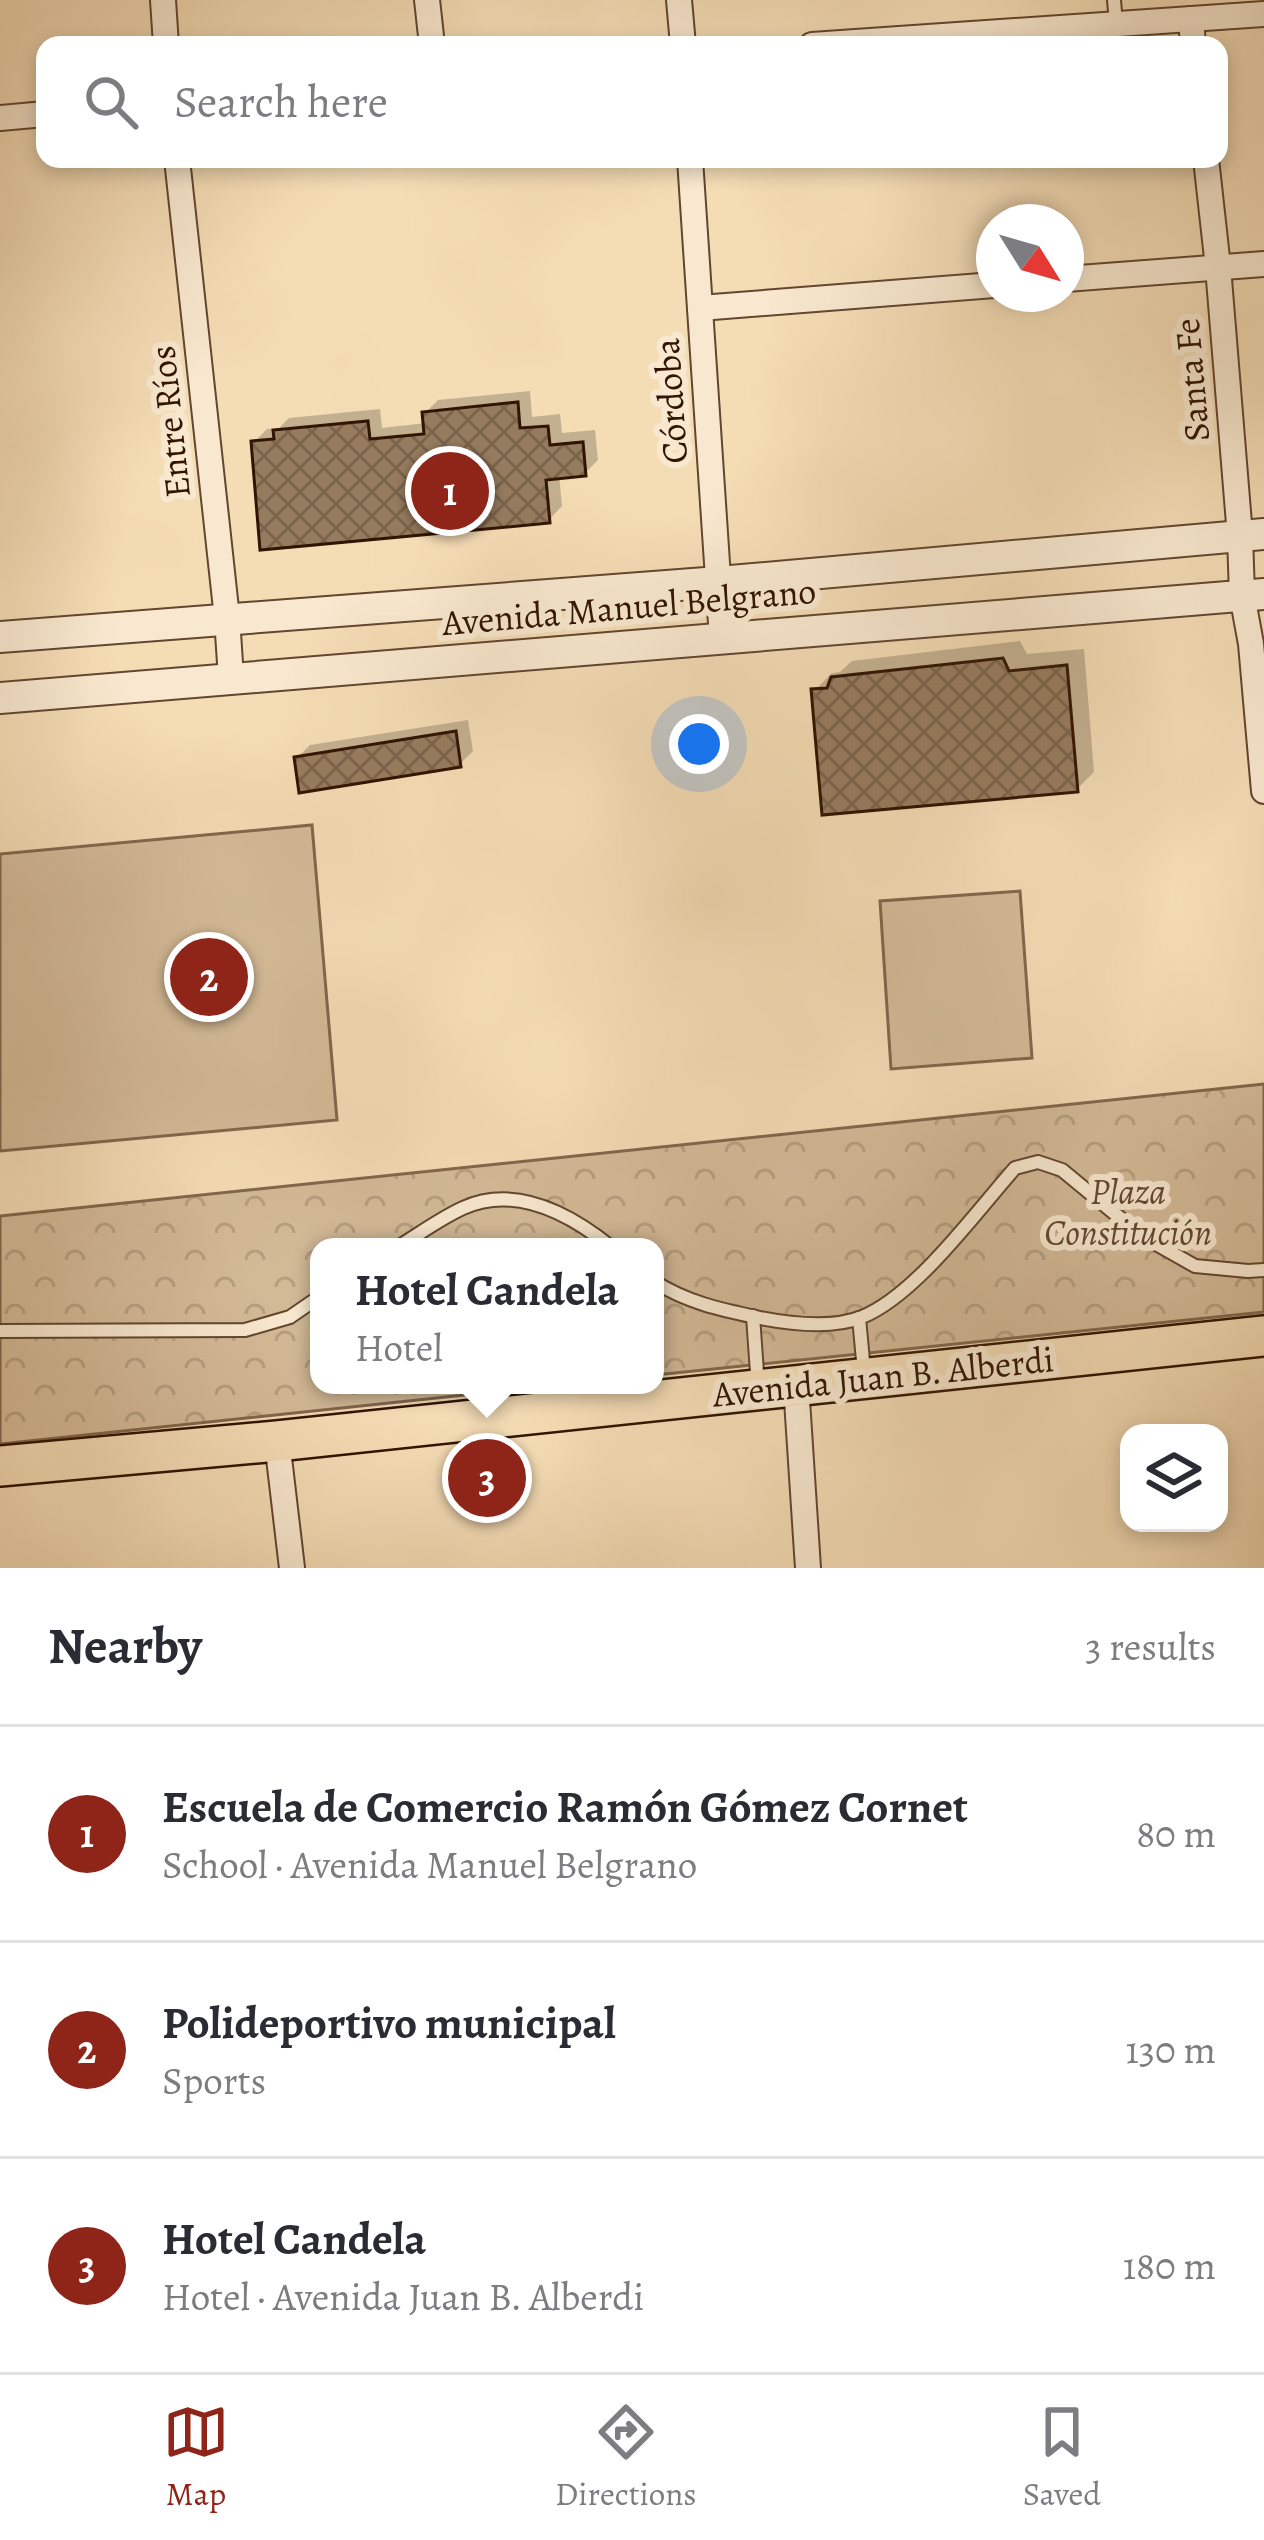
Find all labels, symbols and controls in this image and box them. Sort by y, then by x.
search box [36,36,1228,168]
icon: search [78,69,144,135]
text: Search here [174,71,388,133]
north arrow [976,204,1084,312]
street label: Santa Fe [1162,316,1221,444]
street label: Córdoba [642,336,699,465]
street label: Entre Ríos [137,343,202,500]
pin: 1 [411,446,489,536]
street label: Avenida Manuel Belgrano [439,566,818,647]
your location [669,714,729,774]
pin: 2 [170,932,248,1022]
park label: Plaza Constitución [1044,1167,1212,1257]
popup [310,1238,664,1394]
text: Hotel Candela [355,1259,619,1321]
text: Hotel [355,1321,443,1374]
street label: Avenida Juan B. Alberdi [709,1334,1056,1419]
map controls [1120,1424,1228,1532]
button: layers [1120,1424,1228,1532]
pin: 3 [448,1433,526,1523]
text: Nearby [48,1611,202,1681]
text: 3 results [1085,1620,1216,1673]
text: Escuela de Comercio Ramón Gómez Cornet [162,1776,968,1838]
text: 1 [80,1807,94,1860]
text: 80 m [1136,1807,1216,1860]
text: School · Avenida Manuel Belgrano [162,1838,697,1891]
text: Polideportivo municipal [162,1992,616,2054]
text: 2 [78,2023,96,2076]
text: 130 m [1125,2023,1216,2076]
text: Sports [162,2054,266,2107]
text: Hotel Candela [162,2208,426,2270]
text: 3 [79,2239,95,2292]
text: 180 m [1123,2239,1216,2292]
text: Hotel · Avenida Juan B. Alberdi [162,2270,644,2323]
tab: Map [163,2399,229,2516]
tab: Directions [555,2399,697,2516]
tab: Saved [1023,2399,1101,2516]

